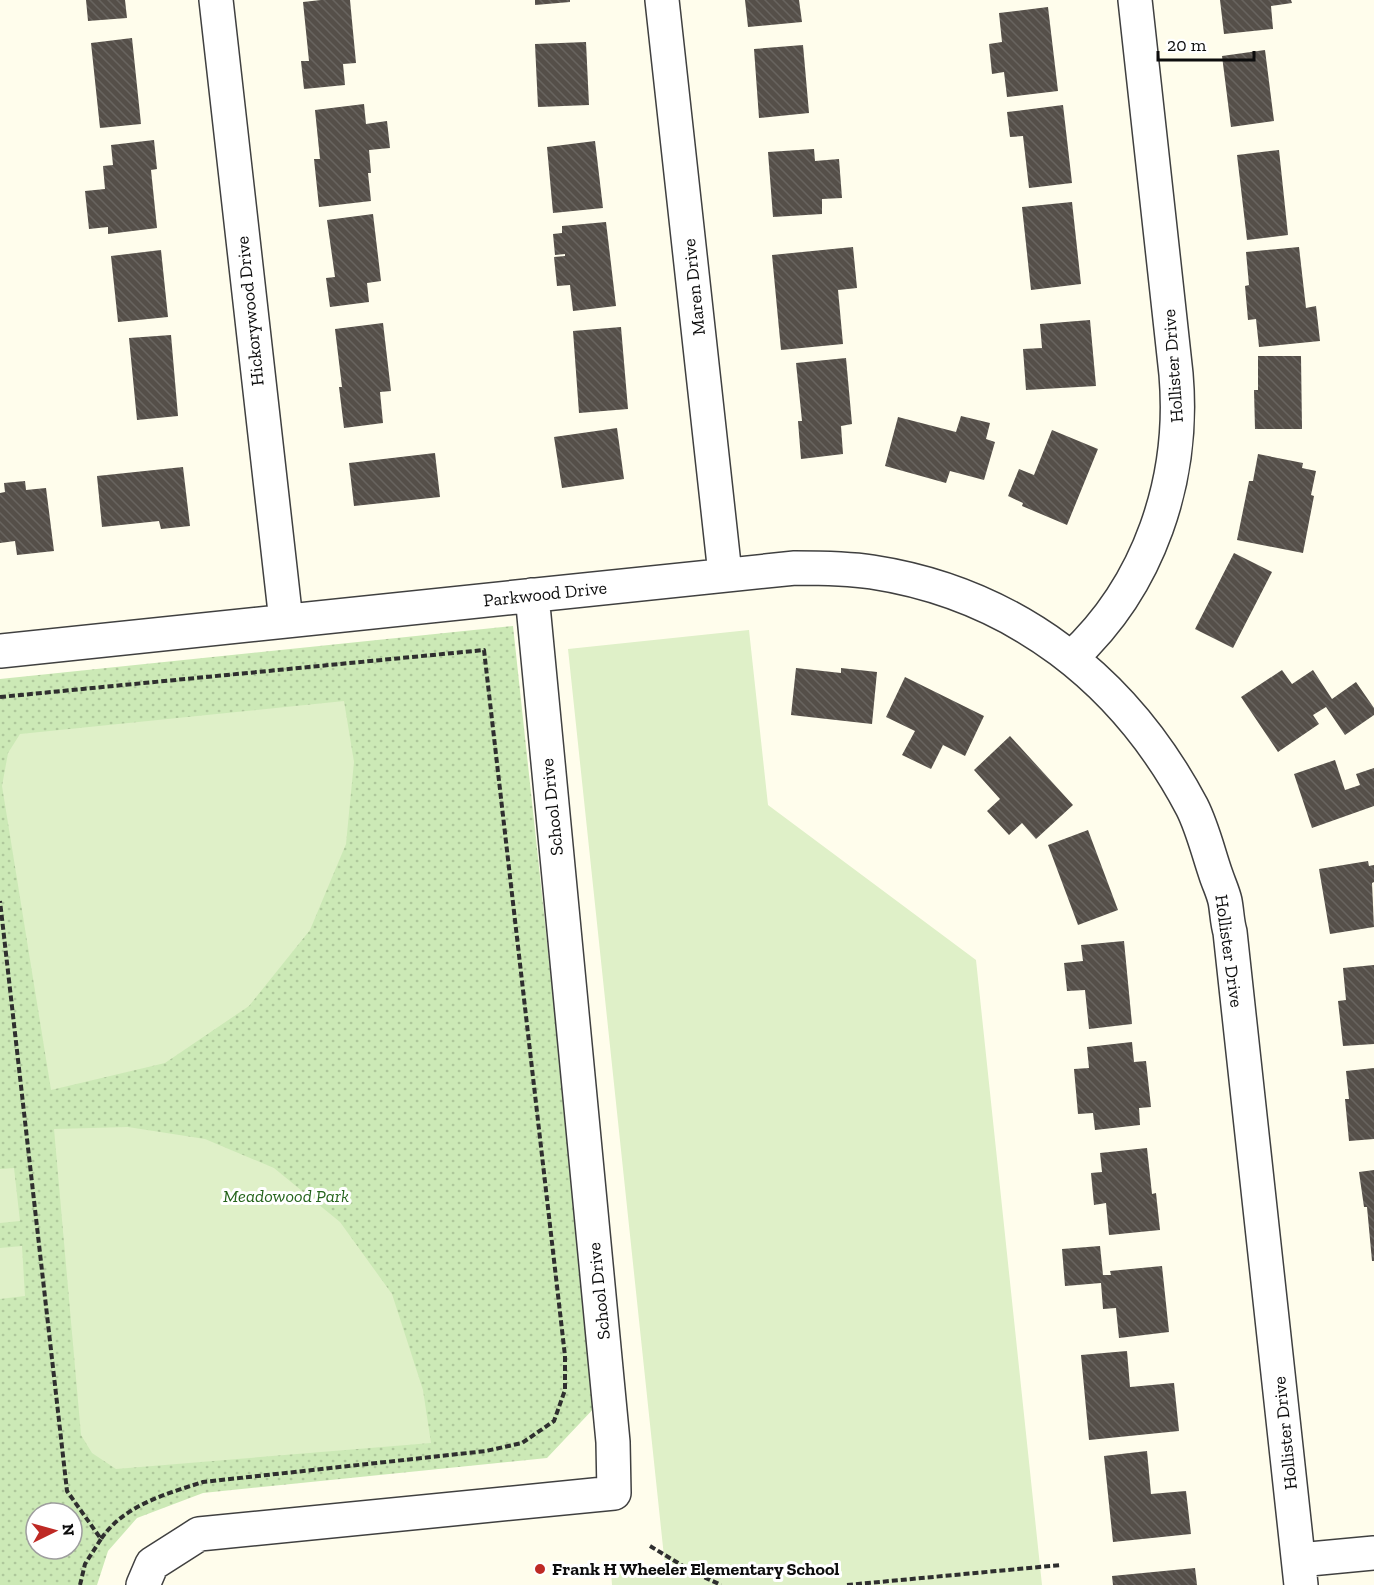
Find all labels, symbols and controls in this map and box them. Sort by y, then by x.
scale bar [1158,24,1254,62]
text: 20 m [1167,34,1207,56]
street label: Hickorywood Drive [231,235,269,387]
street label: Maren Drive [678,238,710,336]
street label: Hollister Drive [1158,308,1188,424]
street label: Parkwood Drive [482,577,608,611]
street label: School Drive [536,757,568,857]
street label: Hollister Drive [1210,893,1248,1009]
park label: Meadowood Park [223,1185,349,1207]
street label: School Drive [583,1241,615,1341]
street label: Hollister Drive [1268,1375,1302,1491]
north arrow [24,1501,84,1561]
text: N [58,1523,78,1537]
place label: Frank H Wheeler Elementary School [552,1558,839,1580]
marker: Frank H Wheeler Elementary School [533,1562,547,1576]

